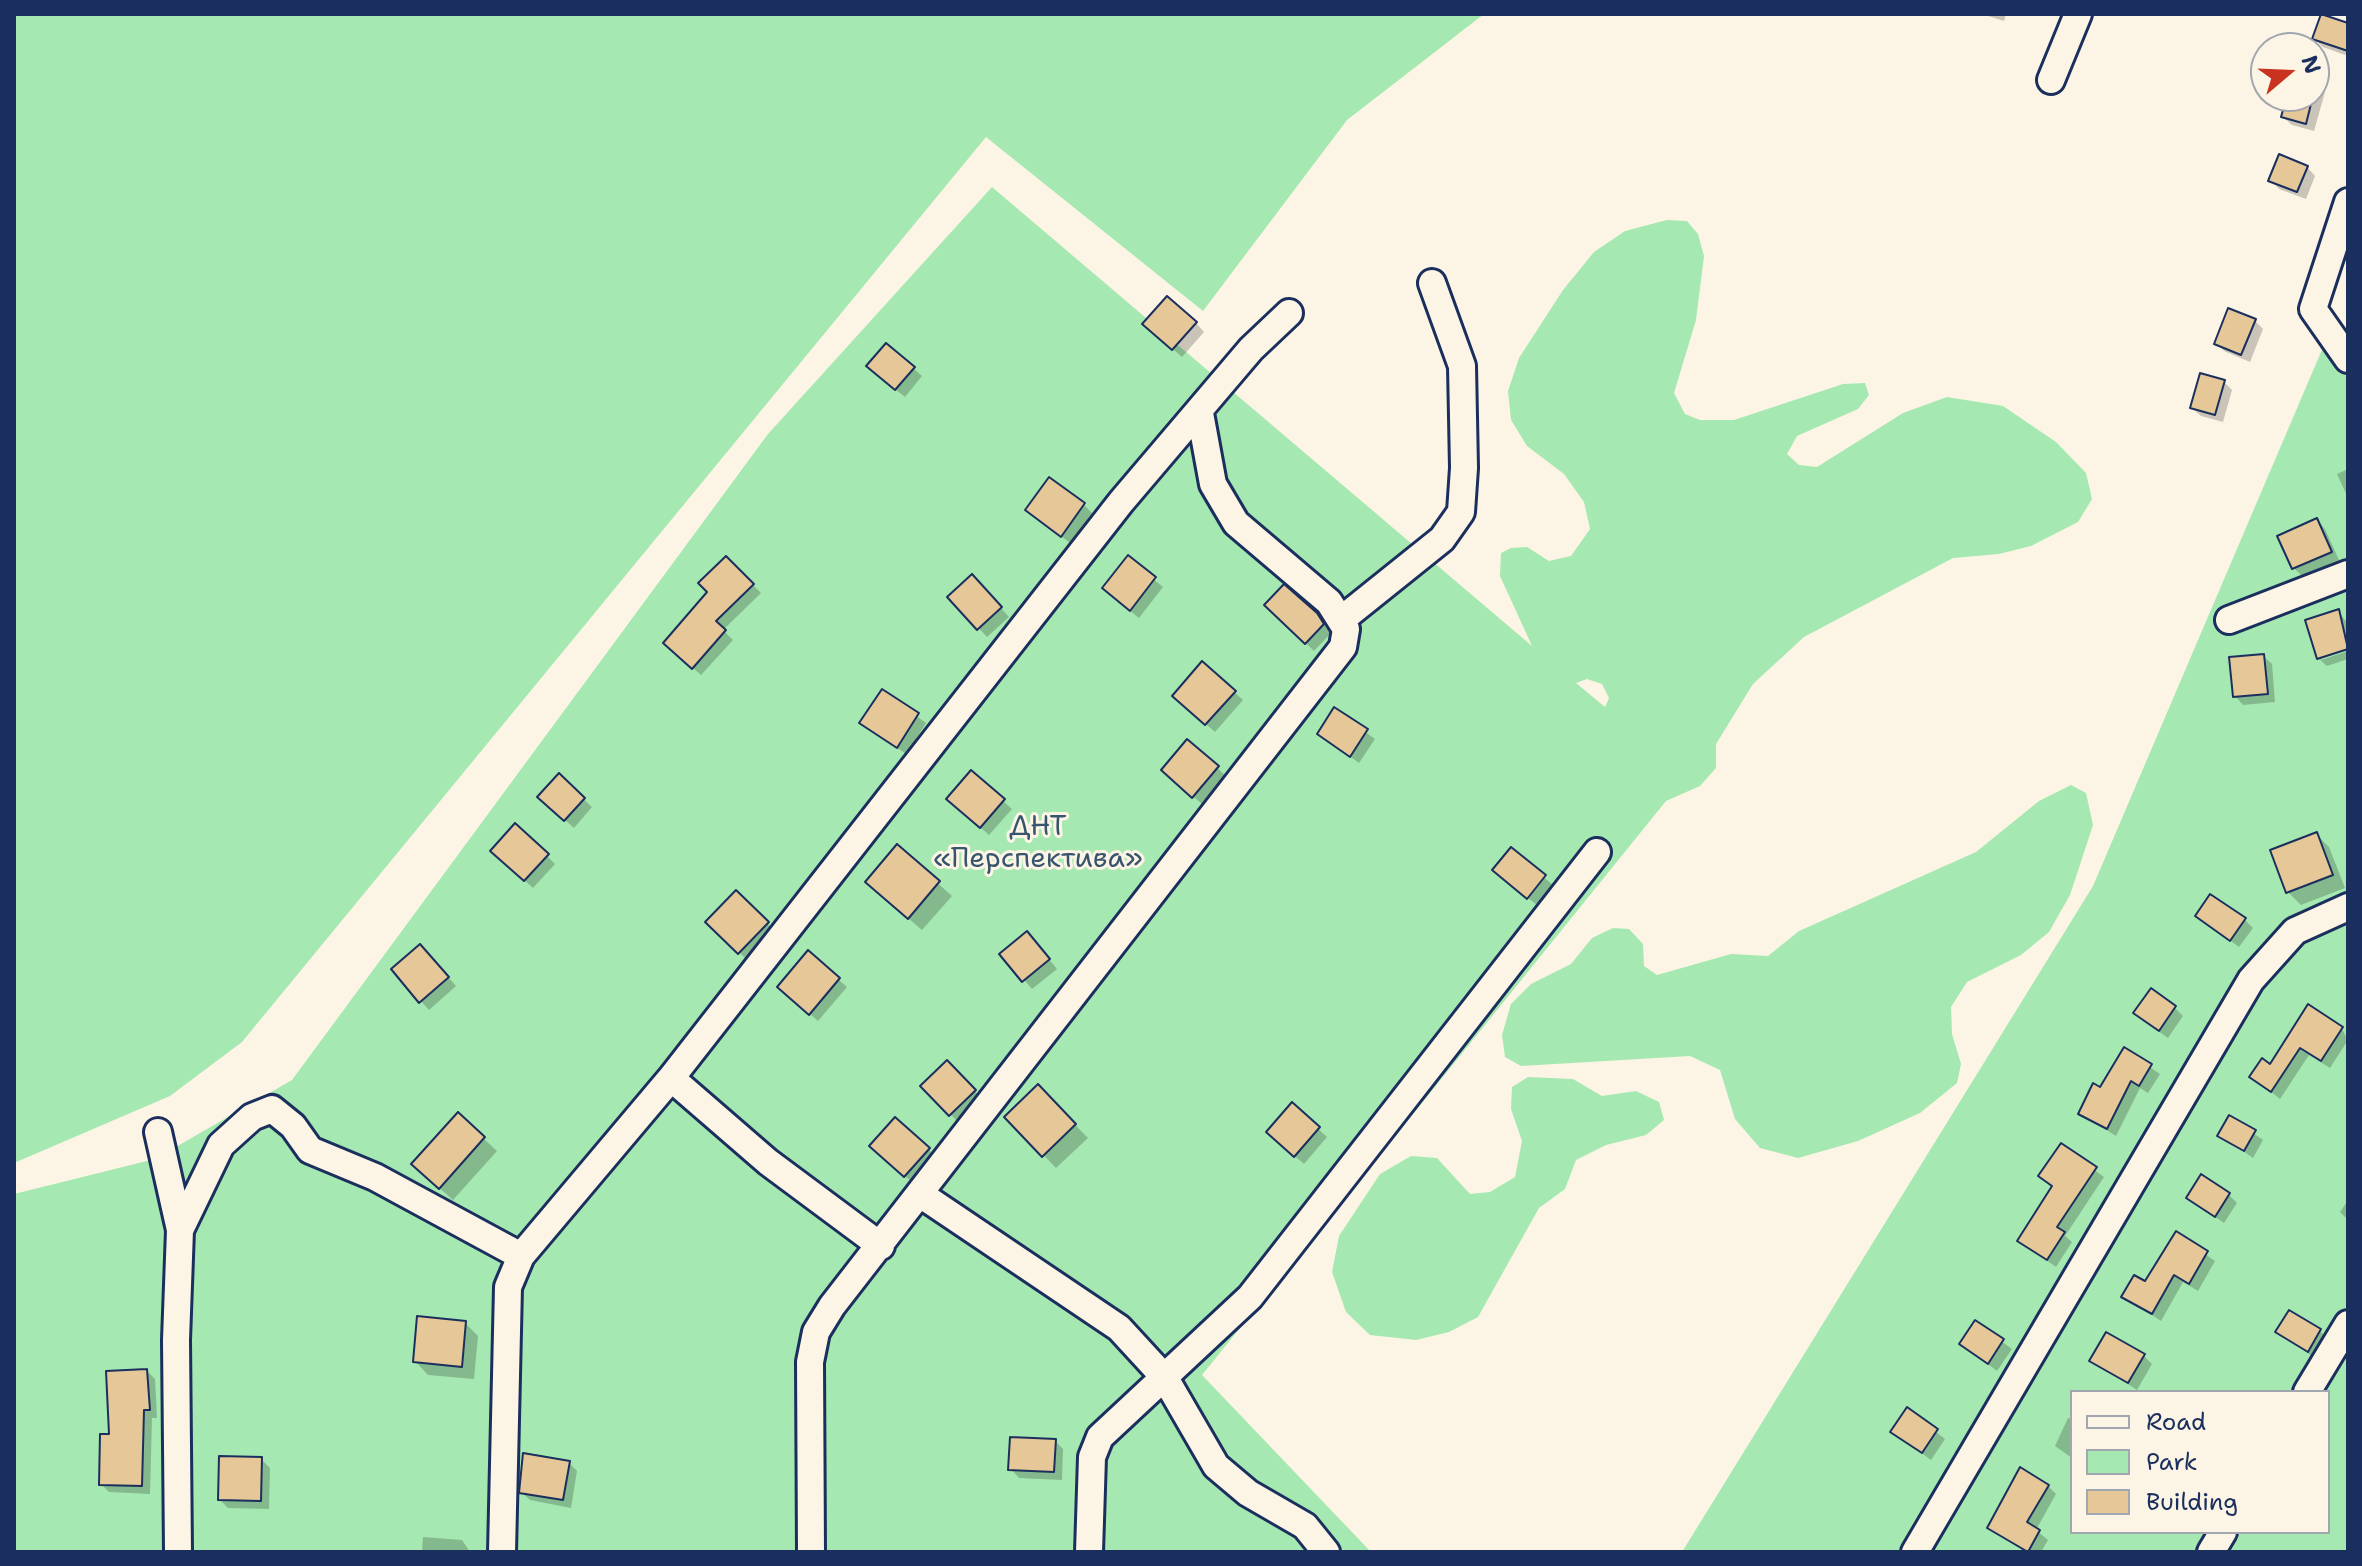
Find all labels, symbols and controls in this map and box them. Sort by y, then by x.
north arrow [2250,32,2330,112]
text: N [2295,52,2328,78]
park label: ДНТ «Перспектива» [933,811,1143,877]
legend [2070,1390,2330,1534]
text: Road [2146,1406,2206,1438]
text: Park [2146,1446,2198,1478]
text: Building [2146,1486,2238,1518]

